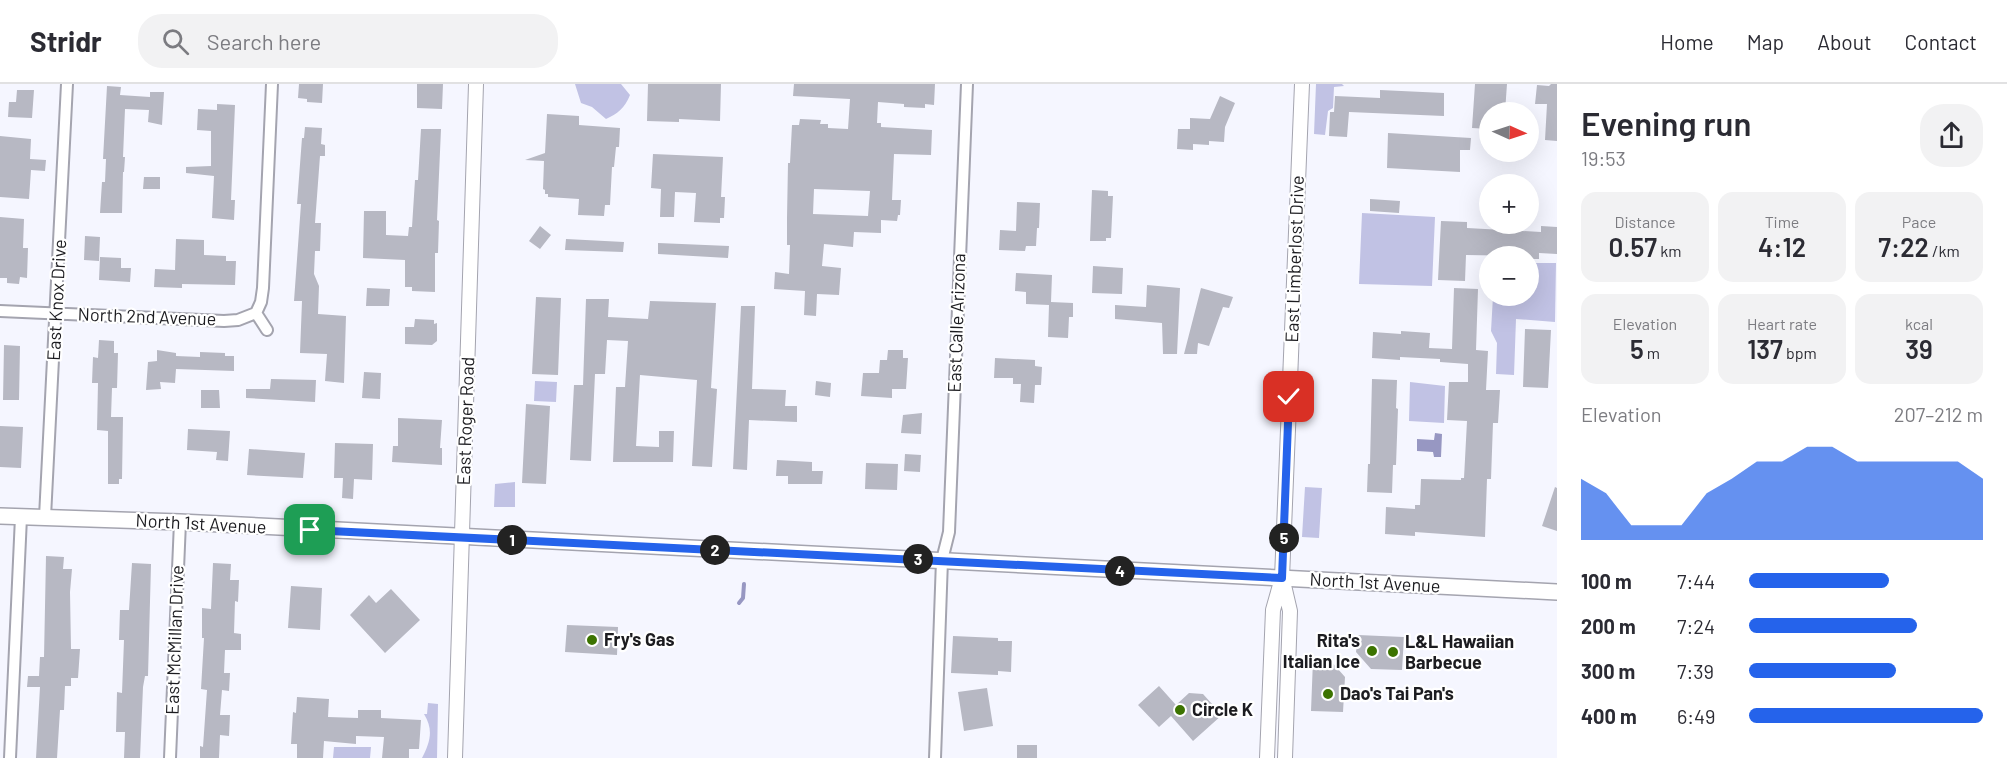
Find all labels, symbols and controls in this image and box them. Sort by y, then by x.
search box [138,14,558,68]
text: Stridr [30,24,102,58]
icon: search [159,25,192,58]
text: Search here [207,28,321,54]
text: Home [1660,29,1714,54]
text: Map [1747,29,1784,54]
text: About [1817,29,1872,54]
text: Contact [1905,29,1977,54]
north arrow [1479,102,1539,162]
map controls [1479,102,1539,306]
text: Evening run [1581,103,1751,143]
button: share [1920,104,1983,167]
text: 19:53 [1581,146,1626,170]
button: + [1479,174,1539,234]
street label: East Limberlost Drive [1280,175,1308,343]
text: Distance [1615,212,1675,231]
text: Time [1765,212,1799,231]
text: Pace [1902,212,1936,231]
text: 0.57 [1609,231,1657,262]
text: 4:12 [1758,231,1806,262]
text: 7:22 [1878,231,1929,262]
street label: East Knox Drive [42,239,70,361]
text: km [1657,241,1681,260]
text: /km [1929,241,1960,260]
button: − [1479,246,1539,306]
street label: East Calle Arizona [943,253,969,393]
street label: North 2nd Avenue [77,303,217,329]
text: Elevation [1613,314,1677,333]
text: Heart rate [1747,314,1817,333]
text: kcal [1905,314,1933,333]
text: 5 [1630,333,1644,364]
text: 137 [1747,333,1783,364]
text: 39 [1905,333,1933,364]
text: m [1644,343,1660,362]
text: bpm [1783,343,1817,362]
street label: East Roger Road [452,356,478,486]
pin [1263,371,1314,422]
icon: check [1272,380,1305,413]
text: Elevation [1581,402,1662,426]
text: 207–212 m [1894,402,1983,426]
pin [284,504,335,555]
street label: North 1st Avenue [135,509,267,537]
icon: arrive [293,513,326,546]
pin: 5 [1269,523,1299,553]
pin: 1 [497,525,527,555]
text: 5 [1280,528,1288,547]
text: 1 [509,530,515,549]
pin: 2 [700,535,730,565]
text: 2 [711,540,719,559]
pin: 3 [903,544,933,574]
text: 3 [914,549,922,568]
pin: 4 [1105,556,1135,586]
text: 4 [1115,561,1125,580]
street label: East McMillan Drive [160,565,188,715]
street label: North 1st Avenue [1309,568,1441,596]
text: 100 m [1581,569,1632,593]
text: 7:44 [1677,569,1715,593]
text: 200 m [1581,614,1636,638]
text: 7:24 [1677,614,1715,638]
place label: Fry's Gas [604,628,674,650]
place label: Rita's Italian Ice [1283,629,1360,672]
place label: L&L Hawaiian Barbecue [1405,630,1514,673]
marker: Fry's Gas [585,633,599,647]
marker: Rita's Italian Ice [1365,644,1379,658]
marker: L&L Hawaiian Barbecue [1386,645,1400,659]
text: 300 m [1581,659,1635,683]
text: 7:39 [1677,659,1714,683]
place label: Dao's Tai Pan's [1340,682,1454,704]
marker: Dao's Tai Pan's [1321,687,1335,701]
place label: Circle K [1192,698,1253,720]
marker: Circle K [1173,703,1187,717]
text: 400 m [1581,704,1637,728]
text: 6:49 [1677,704,1716,728]

